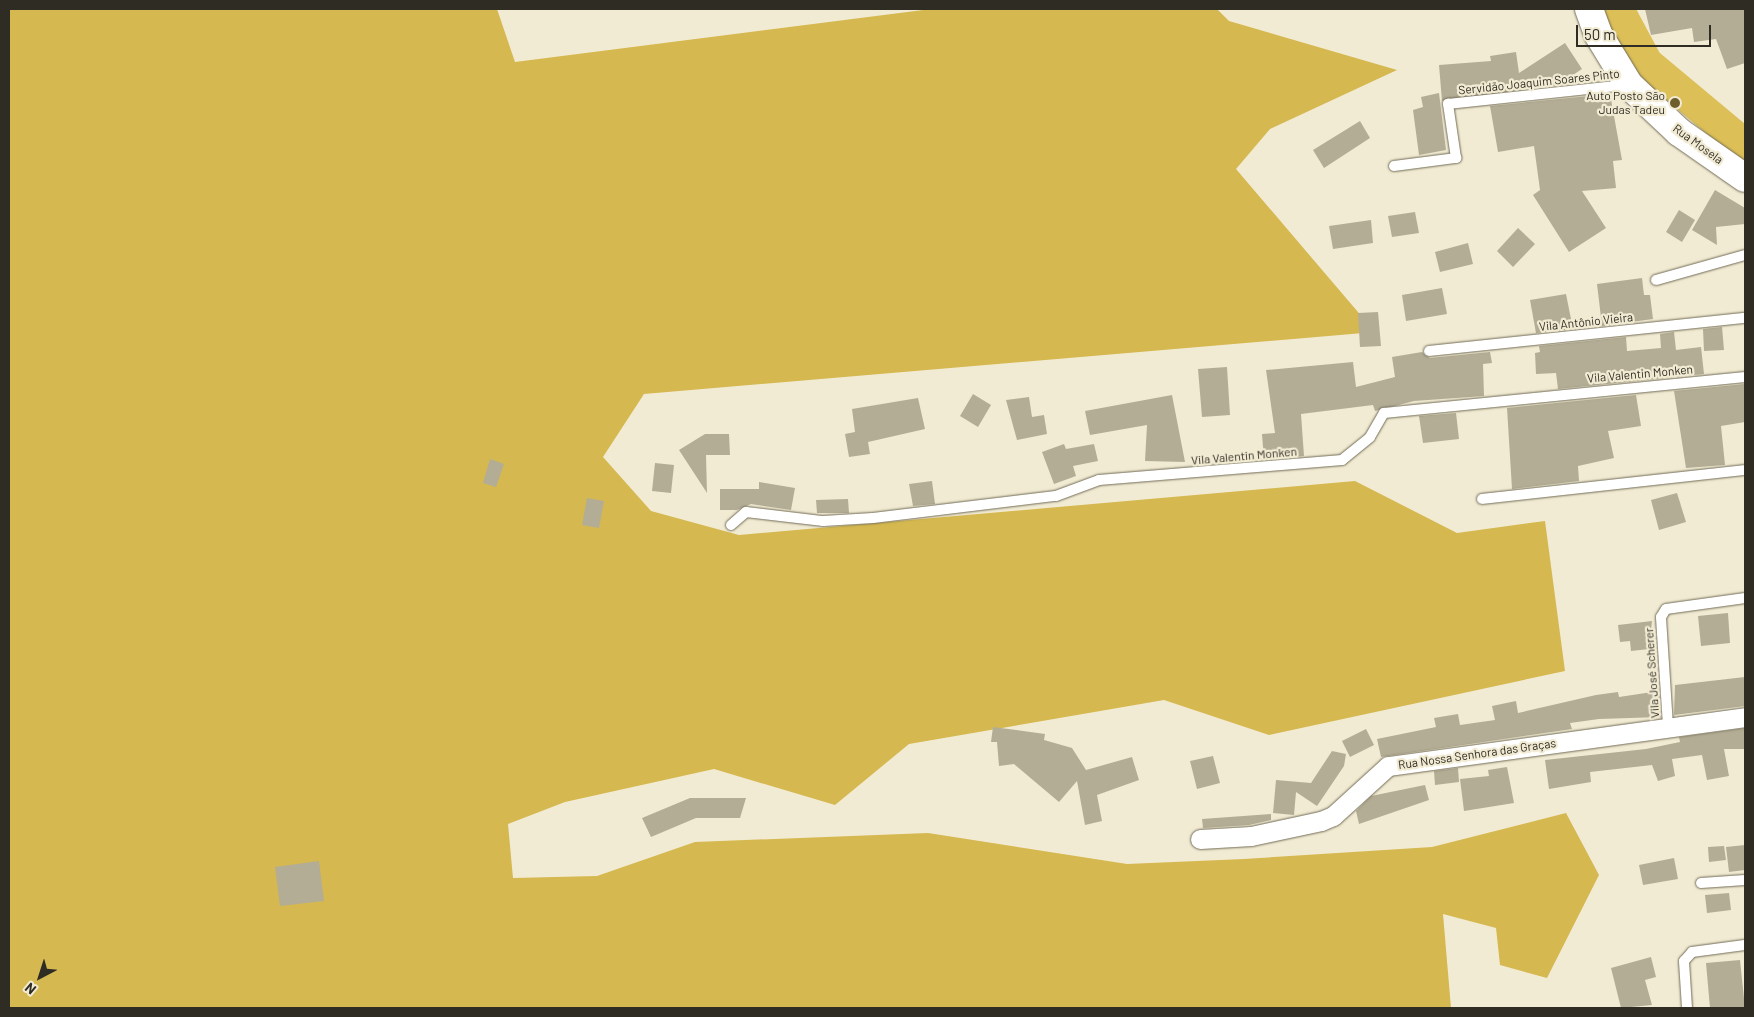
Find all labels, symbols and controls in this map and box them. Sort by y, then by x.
scale bar [1579,15,1714,47]
text: 50 m [1584,25,1616,43]
street label: Servidão Joaquim Soares Pinto [1458,66,1620,98]
place label: Auto Posto São Judas Tadeu [1586,89,1665,117]
marker: Auto Posto São Judas Tadeu [1669,97,1681,109]
street label: Rua Mosela [1670,121,1726,167]
street label: Vila Antônio Vieira [1538,310,1634,334]
street label: Vila Valentin Monken [1586,362,1694,386]
street label: Vila Valentin Monken [1190,444,1298,468]
street label: Vila José Scherer [1642,627,1662,719]
street label: Rua Nossa Senhora das Graças [1397,736,1557,772]
north arrow [15,952,65,1002]
text: N [21,979,39,998]

